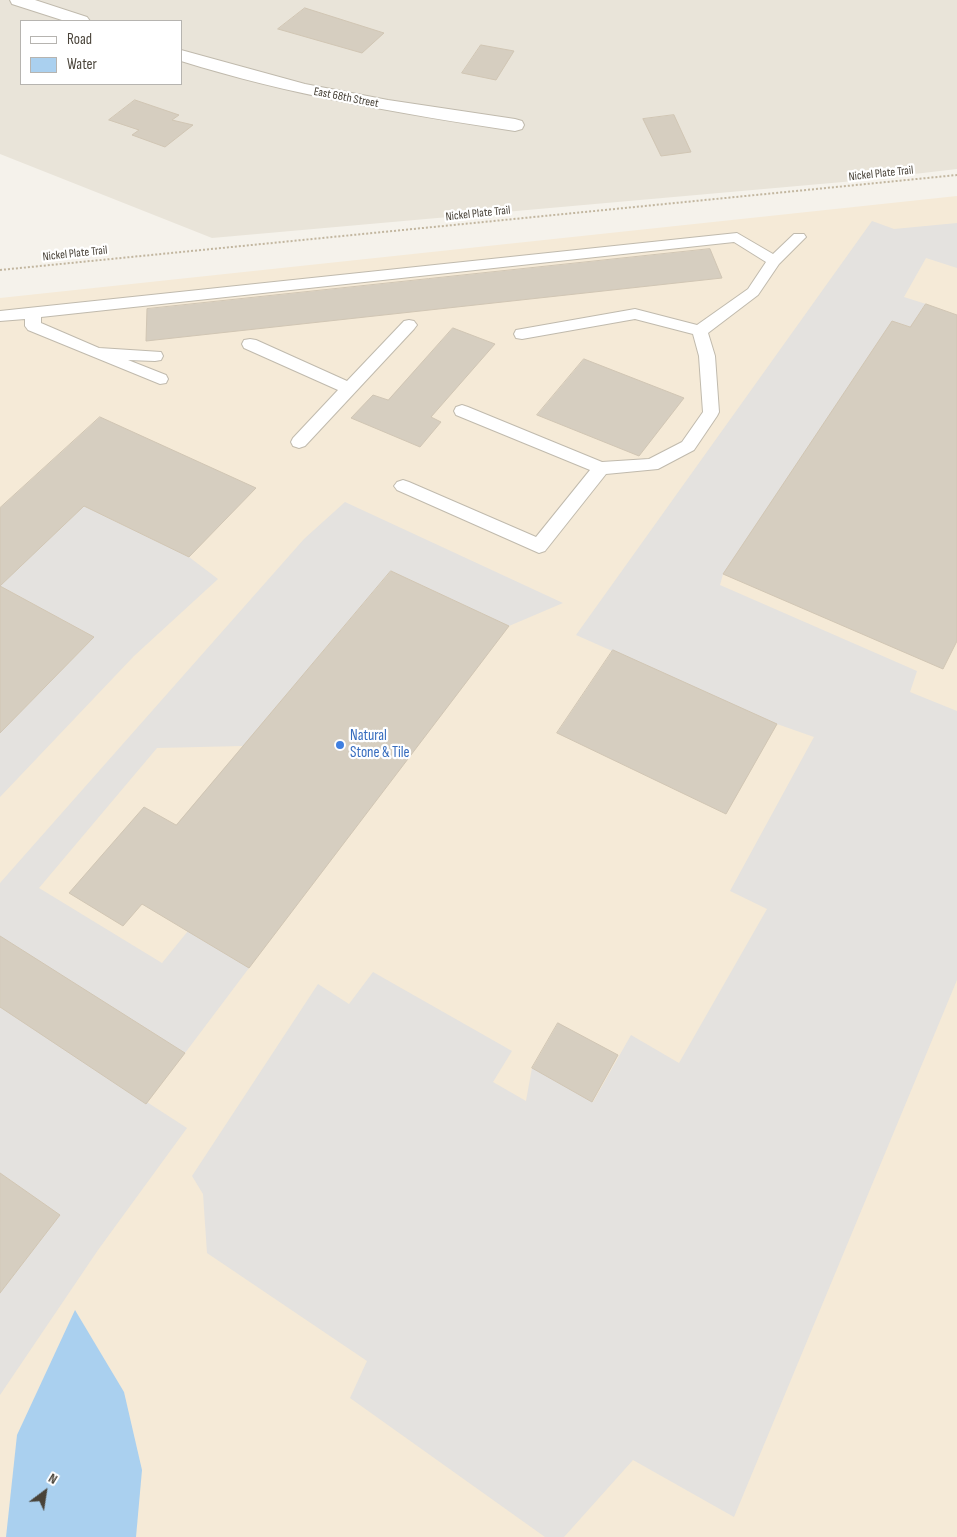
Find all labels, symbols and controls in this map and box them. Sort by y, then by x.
legend [20,20,182,85]
text: Road [67,30,92,49]
text: Water [67,55,97,74]
street label: East 68th Street [312,85,380,111]
street label: Nickel Plate Trail [848,163,914,185]
street label: Nickel Plate Trail [445,203,511,225]
street label: Nickel Plate Trail [42,243,108,265]
place label: Natural Stone & Tile [350,727,410,762]
marker: Natural Stone & Tile [334,739,346,751]
north arrow [20,1467,70,1517]
text: N [45,1469,61,1488]

